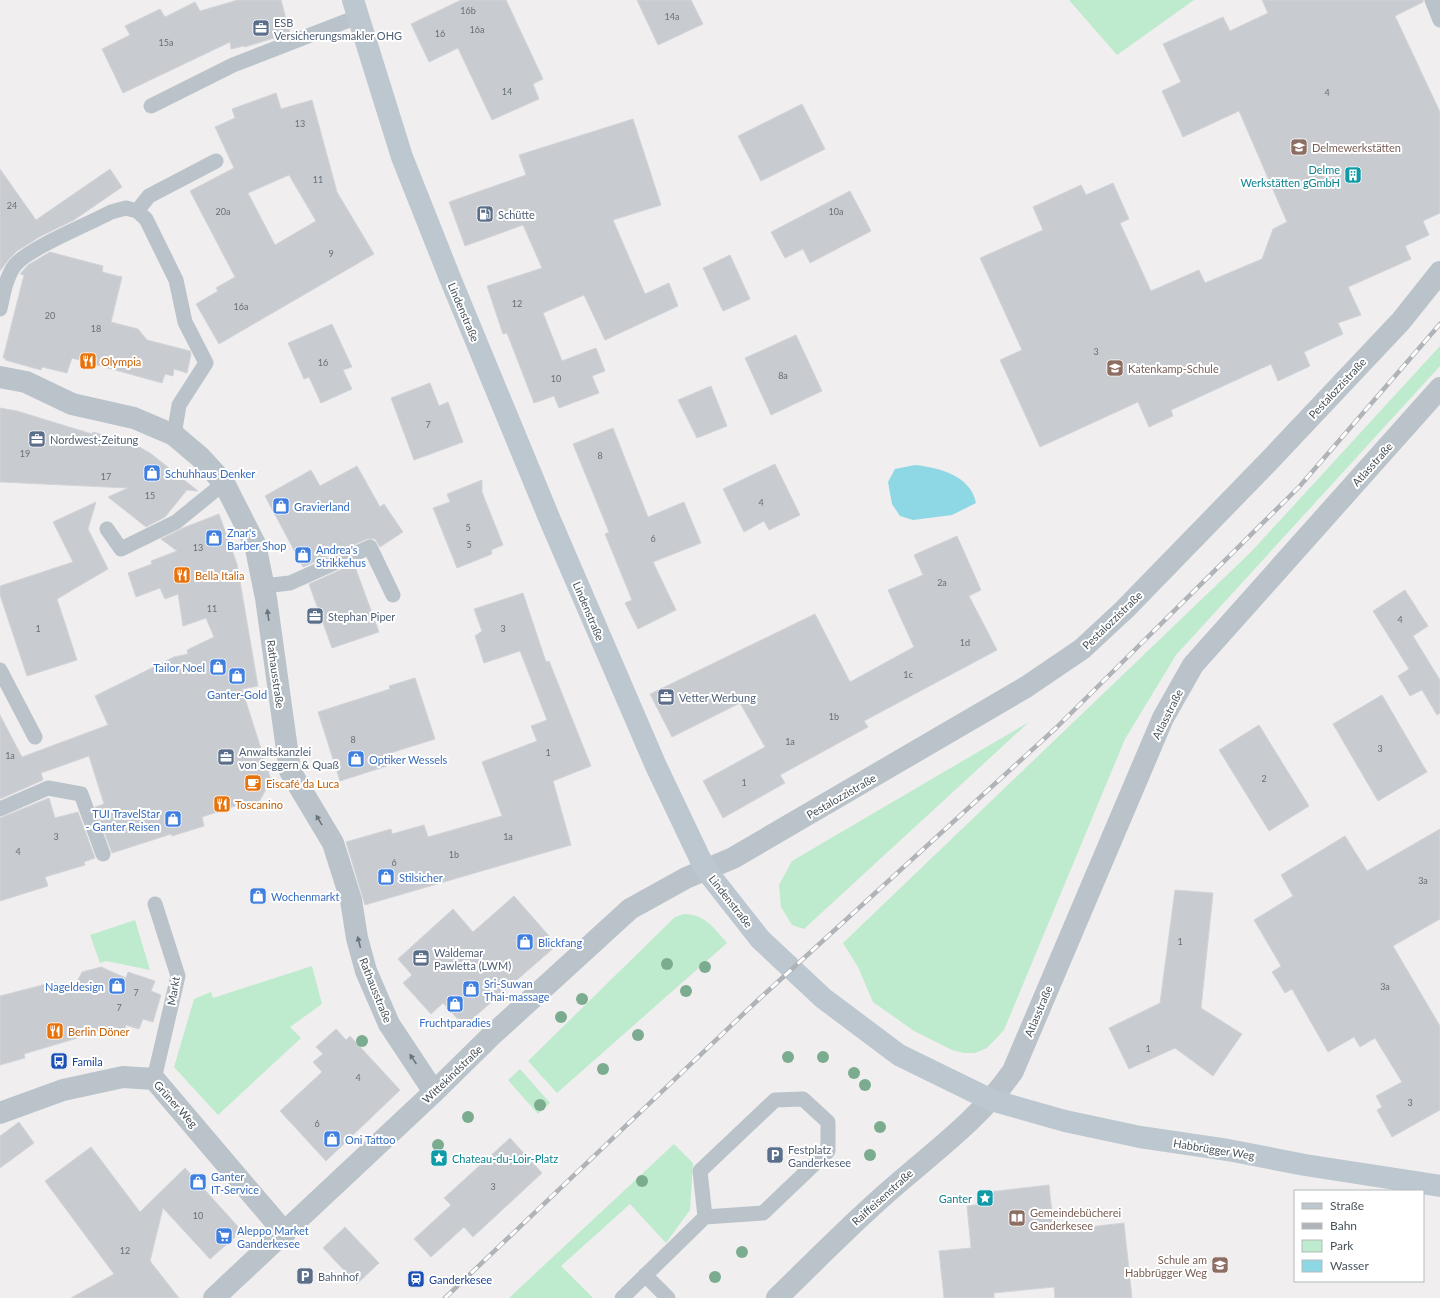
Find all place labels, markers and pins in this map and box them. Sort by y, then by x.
place label: ESB Versicherungsmakler OHG [274,16,402,42]
office icon: ESB Versicherungsmakler OHG [251,18,271,38]
school or university icon: Delmewerkstätten [1289,137,1309,157]
place label: Delmewerkstätten [1312,141,1401,154]
place label: Delme Werkstätten gGmbH [1240,163,1340,189]
building icon: Delme Werkstätten gGmbH [1343,165,1363,185]
fuel station icon: Schütte [475,204,495,224]
place label: Schütte [498,208,535,221]
restaurant icon: Olympia [78,351,98,371]
place label: Olympia [101,355,141,368]
school or university icon: Katenkamp-Schule [1105,358,1125,378]
place label: Katenkamp-Schule [1128,362,1219,375]
office icon: Nordwest-Zeitung [27,429,47,449]
place label: Nordwest-Zeitung [50,433,139,446]
shop icon: Schuhhaus Denker [142,463,162,483]
place label: Schuhhaus Denker [165,467,255,480]
shop icon: Gravierland [271,496,291,516]
place label: Gravierland [294,500,350,513]
place label: Znar's Barber Shop [227,526,286,552]
shop icon: Znar's Barber Shop [204,528,224,548]
place label: Andrea's Strikkehus [316,543,366,569]
shop icon: Andrea's Strikkehus [293,545,313,565]
restaurant icon: Bella Italia [172,565,192,585]
place label: Bella Italia [195,569,244,582]
office icon: Stephan Piper [305,606,325,626]
place label: Stephan Piper [328,610,395,623]
shop icon: Tailor Noel [208,657,228,677]
place label: Tailor Noel [153,661,205,674]
shop icon: Ganter-Gold [227,666,247,686]
office icon: Vetter Werbung [656,687,676,707]
place label: Ganter-Gold [207,688,267,701]
place label: Vetter Werbung [679,691,756,704]
place label: Anwaltskanzlei von Seggern & Quaß [239,745,340,771]
office icon: Anwaltskanzlei von Seggern & Quaß [216,747,236,767]
shop icon: Optiker Wessels [346,749,366,769]
place label: Optiker Wessels [369,753,448,766]
cafe icon: Eiscafé da Luca [243,773,263,793]
place label: Eiscafé da Luca [266,777,339,790]
restaurant icon: Toscanino [212,794,232,814]
place label: Toscanino [235,798,283,811]
place label: TUI TravelStar - Ganter Reisen [86,807,160,833]
shop icon: TUI TravelStar - Ganter Reisen [163,809,183,829]
shop icon: Stilsicher [376,867,396,887]
place label: Stilsicher [399,871,443,884]
shop icon: Wochenmarkt [248,886,268,906]
place label: Wochenmarkt [271,890,339,903]
shop icon: Blickfang [515,932,535,952]
place label: Blickfang [538,936,583,949]
place label: Waldemar Pawletta (LWM) [434,946,511,972]
office icon: Waldemar Pawletta (LWM) [411,948,431,968]
shop icon: Nageldesign [107,976,127,996]
place label: Sri-Suwan Thai-massage [484,977,550,1003]
shop icon: Sri-Suwan Thai-massage [461,979,481,999]
place label: Nageldesign [45,980,104,993]
shop icon: Fruchtparadies [445,994,465,1014]
place label: Fruchtparadies [419,1016,491,1029]
restaurant icon: Berlin Döner [45,1021,65,1041]
place label: Berlin Döner [68,1025,130,1038]
bus stop icon: Famila [49,1051,69,1071]
place label: Famila [72,1055,103,1068]
shop icon: Oni Tattoo [322,1129,342,1149]
place label: Oni Tattoo [345,1133,396,1146]
place label: Festplatz Ganderkesee [788,1143,851,1169]
parking icon: Festplatz Ganderkesee [765,1145,785,1165]
place icon: Chateau-du-Loir-Platz [429,1148,449,1168]
place label: Chateau-du-Loir-Platz [452,1152,558,1165]
place label: Ganter IT-Service [211,1170,259,1196]
shop icon: Ganter IT-Service [188,1172,208,1192]
place icon: Ganter [975,1188,995,1208]
place label: Ganter [939,1192,972,1205]
place label: Gemeindebücherei Ganderkesee [1030,1206,1121,1232]
library icon: Gemeindebücherei Ganderkesee [1007,1208,1027,1228]
place label: Aleppo Market Ganderkesee [237,1224,309,1250]
supermarket icon: Aleppo Market Ganderkesee [214,1226,234,1246]
place label: Schule am Habbrügger Weg [1125,1253,1207,1279]
school or university icon: Schule am Habbrügger Weg [1210,1255,1230,1275]
parking icon: Bahnhof [295,1266,315,1286]
station icon: Ganderkesee [406,1269,426,1289]
place label: Bahnhof [318,1270,359,1283]
place label: Ganderkesee [429,1273,492,1286]

